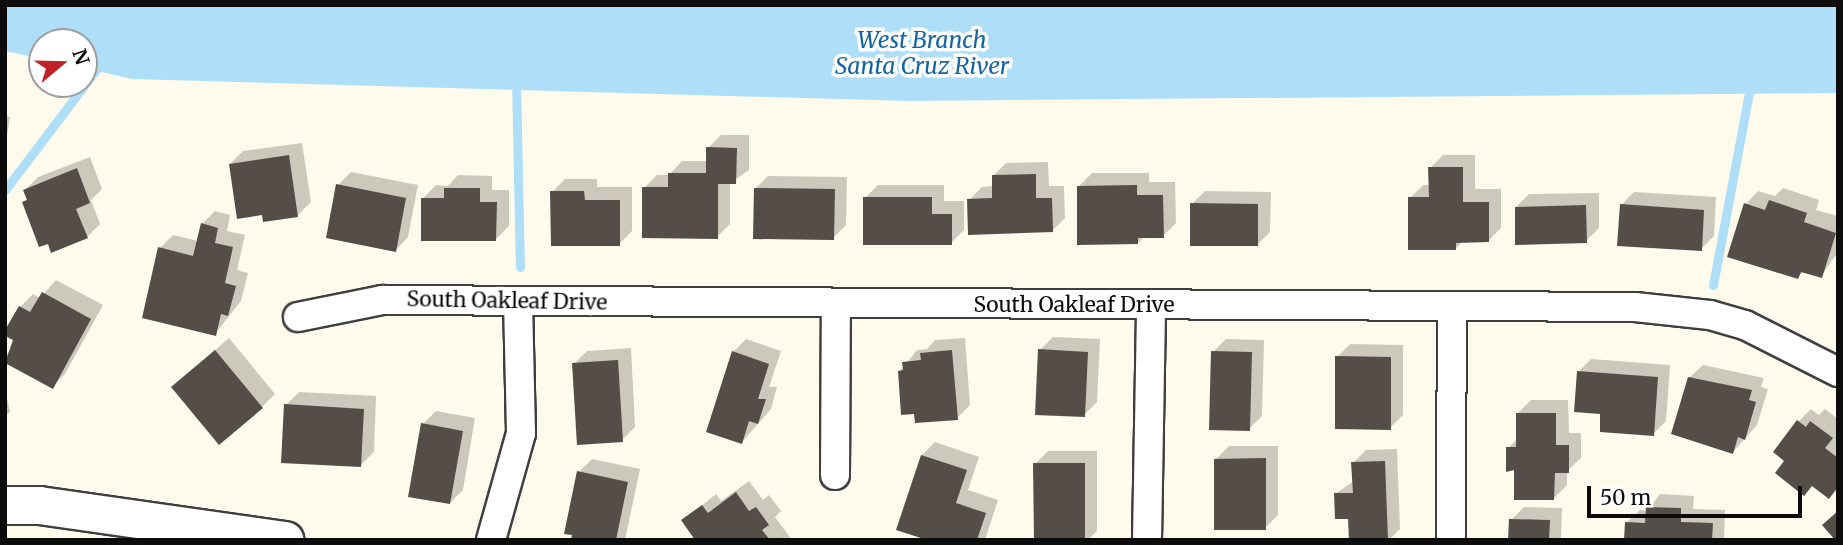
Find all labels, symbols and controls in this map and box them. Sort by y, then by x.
water label: West Branch Santa Cruz River [835,26,1009,80]
north arrow [28,28,98,98]
text: N [67,46,95,68]
street label: South Oakleaf Drive [406,287,608,315]
street label: South Oakleaf Drive [974,292,1174,318]
scale bar [1591,472,1806,516]
text: 50 m [1600,484,1651,511]

